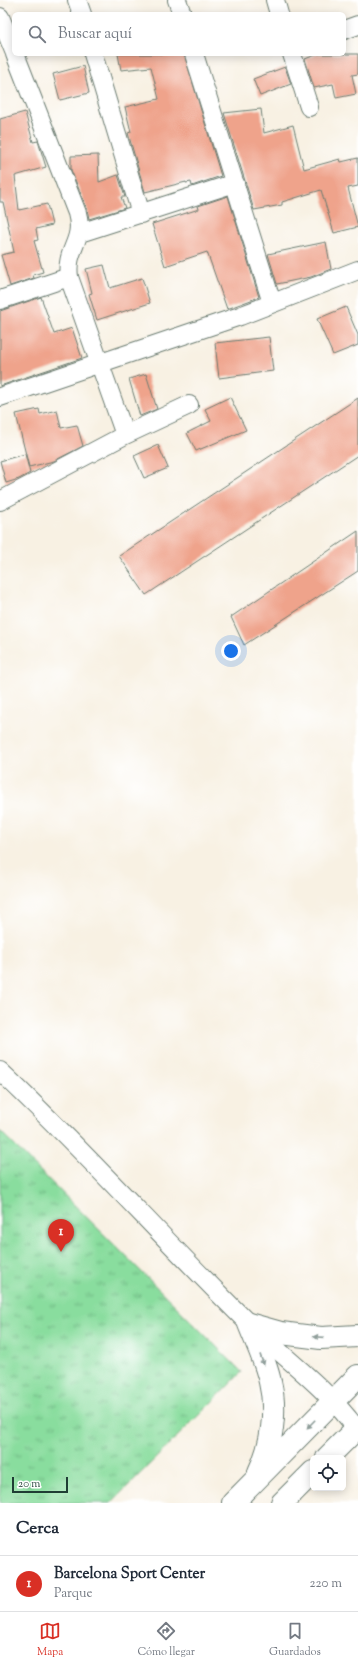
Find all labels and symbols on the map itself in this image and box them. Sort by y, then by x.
your location [221,641,241,661]
pin: 1 [48,1219,74,1252]
one-way arrow [313,1333,325,1340]
one-way arrow [260,1355,266,1367]
one-way arrow [306,1419,316,1429]
scale bar [12,1475,68,1494]

